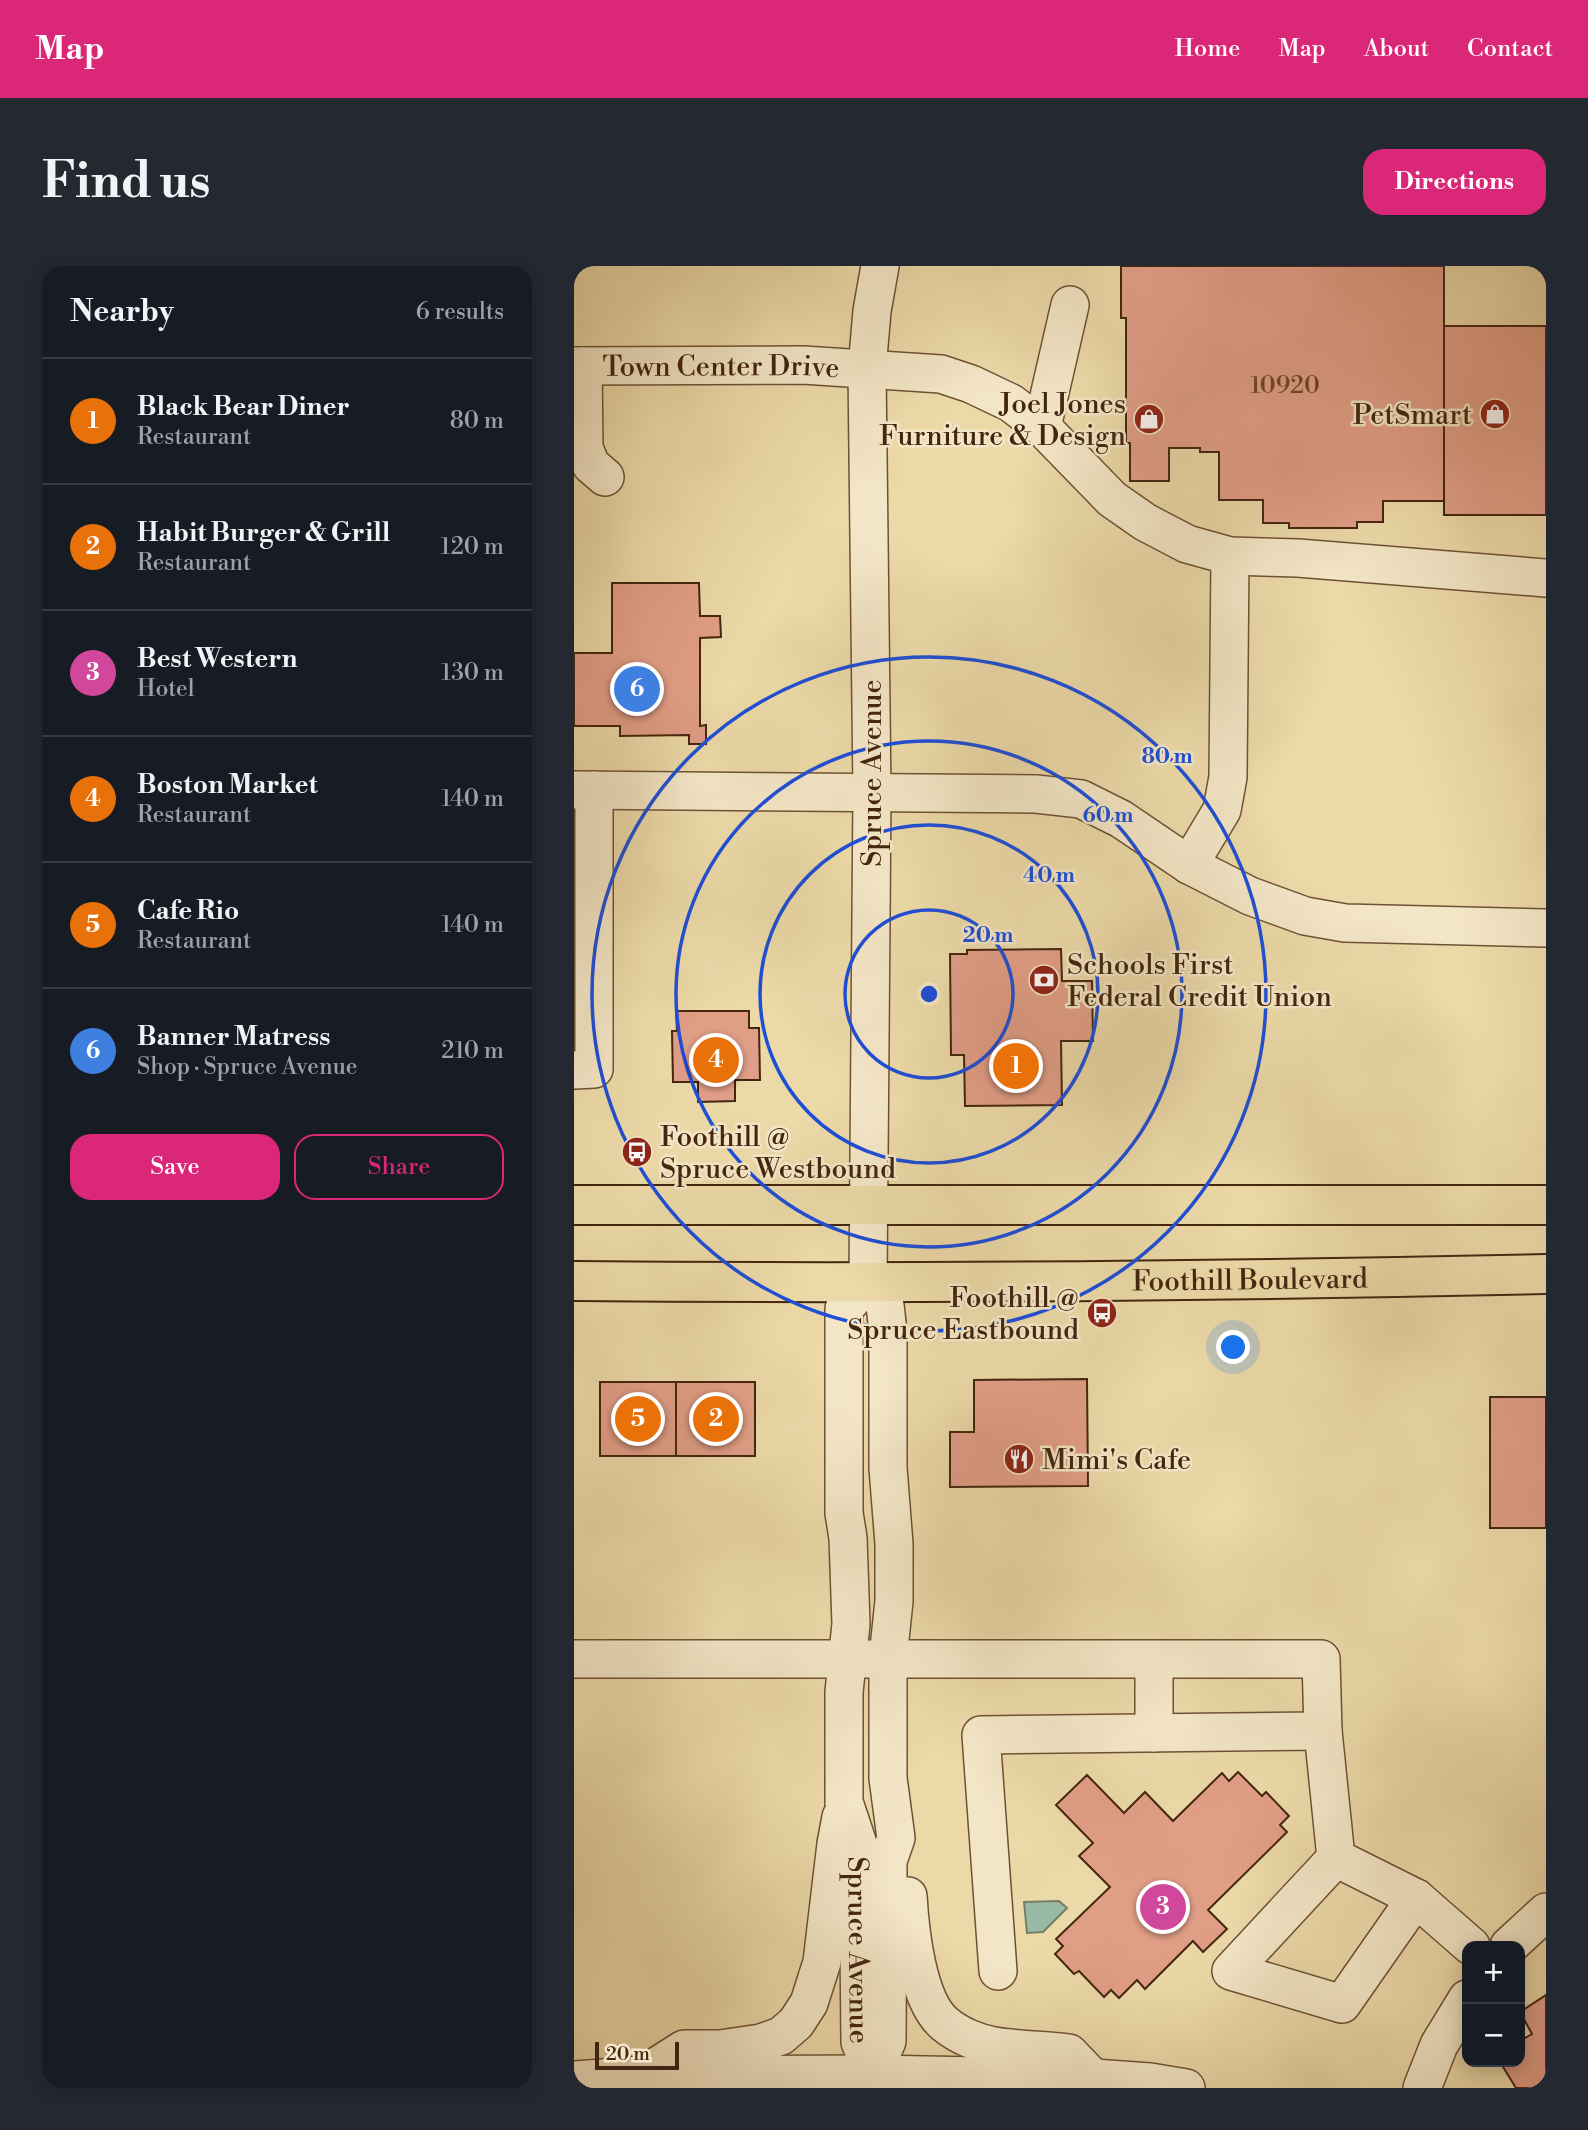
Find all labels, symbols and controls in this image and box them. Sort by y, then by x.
text: Map [35,29,104,70]
text: Home [1175,34,1240,64]
text: Map [1278,34,1326,64]
text: About [1364,34,1429,64]
text: Contact [1467,34,1553,64]
button: Directions [1363,149,1546,215]
text: Find us [42,152,211,213]
text: Nearby [70,293,174,331]
text: 6 results [416,298,504,326]
street label: Town Center Drive [602,349,841,386]
house number: 10920 [1250,371,1320,401]
place label: Joel Jones Furniture & Design [879,387,1126,454]
text: Black Bear Diner [137,391,350,423]
shop icon: PetSmart [1478,397,1512,431]
place label: PetSmart [1353,398,1472,433]
shop icon: Joel Jones Furniture & Design [1132,402,1166,436]
text: 1 [87,407,99,435]
text: 80 m [450,407,504,435]
text: Restaurant [137,423,251,451]
text: Habit Burger & Grill [137,517,390,549]
text: 2 [86,533,100,561]
text: 120 m [440,533,504,561]
text: Restaurant [137,549,251,577]
text: Best Western [137,643,297,675]
text: 3 [86,659,100,687]
text: 130 m [441,659,504,687]
pin: 6 [614,663,660,715]
text: Hotel [137,675,195,703]
street label: Spruce Avenue [855,679,890,867]
text: 80 m [1141,744,1193,770]
text: Boston Market [137,769,318,801]
text: 4 [85,785,101,813]
text: 140 m [441,785,504,813]
text: Restaurant [137,801,251,829]
text: 60 m [1083,803,1133,829]
text: 40 m [1023,863,1075,889]
text: Cafe Rio [137,895,239,927]
text: 5 [86,911,100,939]
text: 140 m [441,911,504,939]
text: 20 m [963,923,1013,949]
text: Restaurant [137,927,251,955]
place label: Schools First Federal Credit Union [1067,948,1332,1015]
bank icon: Schools First Federal Credit Union [1027,963,1061,997]
centre of rings [917,982,941,1006]
text: Banner Matress [137,1021,330,1053]
pin: 4 [693,1034,739,1086]
text: 6 [86,1037,100,1065]
text: 210 m [441,1037,504,1065]
pin: 1 [993,1040,1039,1092]
text: Shop · Spruce Avenue [137,1053,357,1081]
place label: Foothill @ Spruce Westbound [660,1120,896,1187]
button: Save [70,1134,280,1200]
button: Share [294,1134,504,1200]
bus stop icon: Foothill @ Spruce Westbound [620,1135,654,1169]
street label: Foothill Boulevard [1132,1261,1368,1300]
place label: Foothill @ Spruce Eastbound [847,1281,1079,1348]
bus stop icon: Foothill @ Spruce Eastbound [1085,1296,1119,1330]
your location [1216,1330,1250,1364]
pin: 5 [615,1393,661,1445]
pin: 2 [693,1393,739,1445]
restaurant icon: Mimi's Cafe [1002,1442,1036,1476]
place label: Mimi's Cafe [1042,1443,1191,1478]
street label: Spruce Avenue [839,1856,876,2044]
pin: 3 [1140,1881,1186,1933]
map controls [1462,1941,1525,2067]
button: + [1462,1941,1525,2004]
button: − [1462,2004,1525,2067]
scale bar [595,2039,679,2071]
text: 20 m [606,2042,650,2066]

